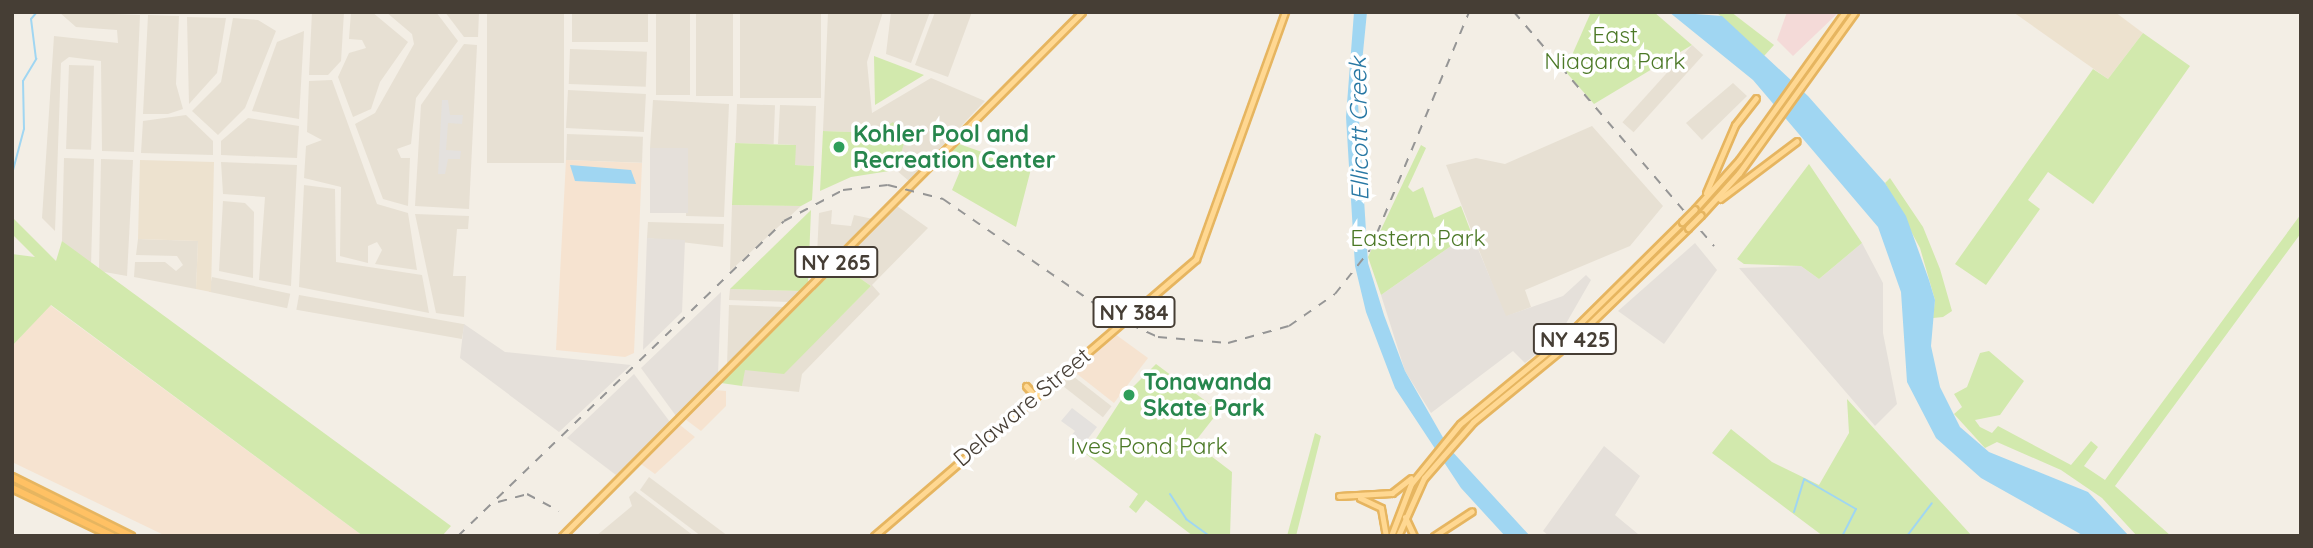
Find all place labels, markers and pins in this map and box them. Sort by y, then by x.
place label: Kohler Pool and Recreation Center [853,120,1056,174]
marker: Kohler Pool and Recreation Center [831,139,847,155]
place label: Tonawanda Skate Park [1143,368,1272,422]
marker: Tonawanda Skate Park [1121,387,1137,403]

